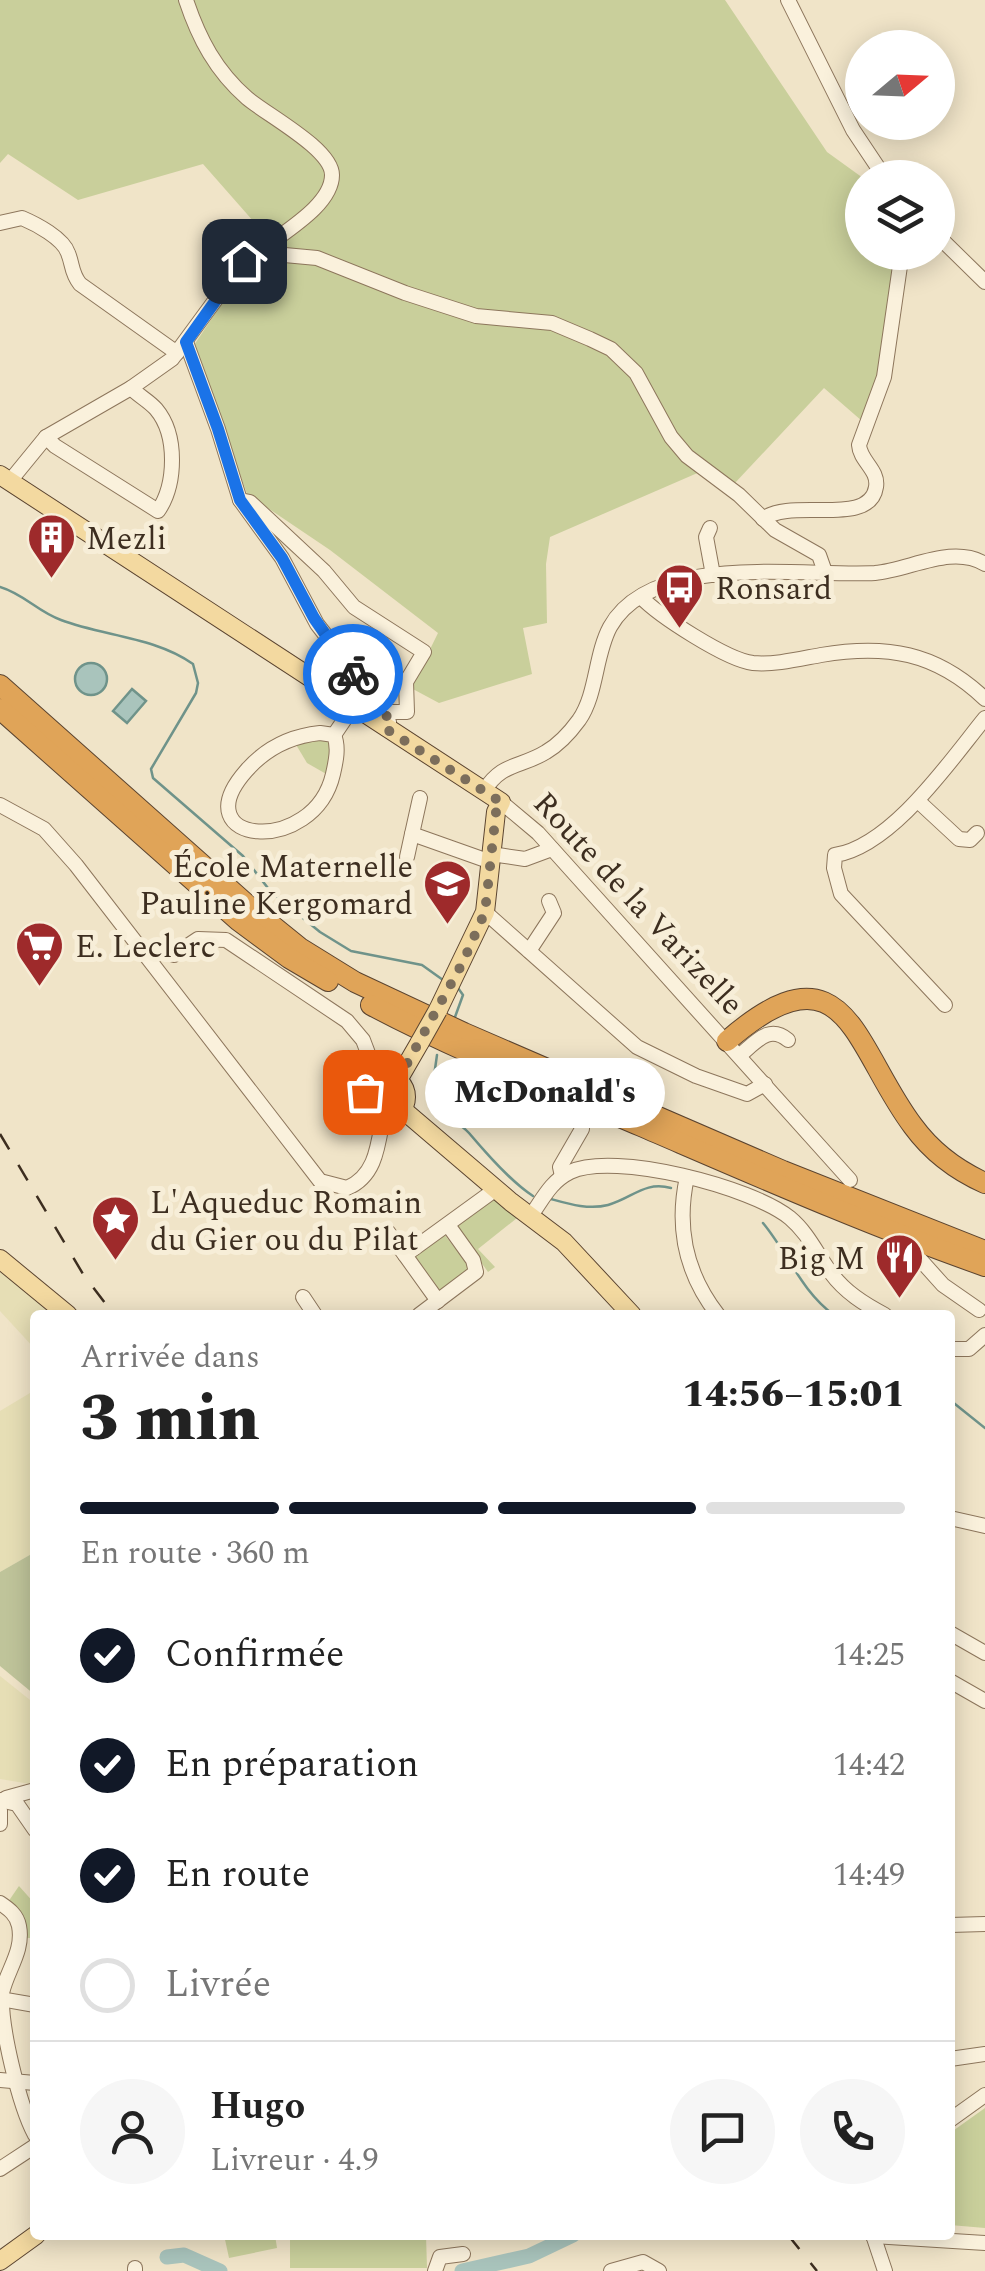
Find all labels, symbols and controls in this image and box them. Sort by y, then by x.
north arrow [845,30,955,140]
map controls [845,30,955,270]
button: layers [845,160,955,270]
pin [202,219,287,304]
icon: home [217,234,272,289]
building icon: Mezli [25,512,77,580]
place label: Mezli [86,515,167,564]
bus stop icon: Ronsard [654,562,706,630]
place label: Ronsard [715,565,832,614]
courier [303,624,403,724]
icon: bike [326,647,381,702]
street label: Route de la Varizelle [521,781,755,1027]
place label: École Maternelle Pauline Kergomard [139,843,413,929]
school or university icon: École Maternelle Pauline Kergomard [422,858,474,926]
supermarket icon: E. Leclerc [14,920,66,988]
place label: E. Leclerc [75,923,216,972]
pin [323,1050,408,1135]
callout: McDonald's [425,1057,665,1127]
icon: bag [338,1065,393,1120]
text: McDonald's [454,1068,636,1117]
place label: L'Aqueduc Romain du Gier ou du Pilat [150,1179,422,1265]
place icon: L'Aqueduc Romain du Gier ou du Pilat [89,1194,141,1262]
restaurant icon: Big M [874,1232,926,1300]
place label: Big M [778,1235,865,1284]
text: Arrivée dans [80,1333,260,1382]
text: 14:56–15:01 [682,1366,905,1424]
text: 3 min [80,1370,260,1469]
text: En route · 360 m [80,1529,310,1578]
text: Confirmée [165,1626,344,1684]
icon: check [80,1628,135,1683]
text: 14:25 [833,1631,905,1680]
text: En préparation [165,1736,419,1794]
icon: check [80,1738,135,1793]
text: 14:42 [833,1741,905,1790]
text: En route [165,1846,310,1904]
icon: check [80,1848,135,1903]
text: 14:49 [833,1851,905,1900]
text: Livrée [165,1956,271,2014]
text: Hugo [210,2078,305,2136]
button: person [80,2079,185,2184]
button: chat [670,2079,775,2184]
button: phone [800,2079,905,2184]
text: Livreur · 4.9 [210,2136,378,2185]

